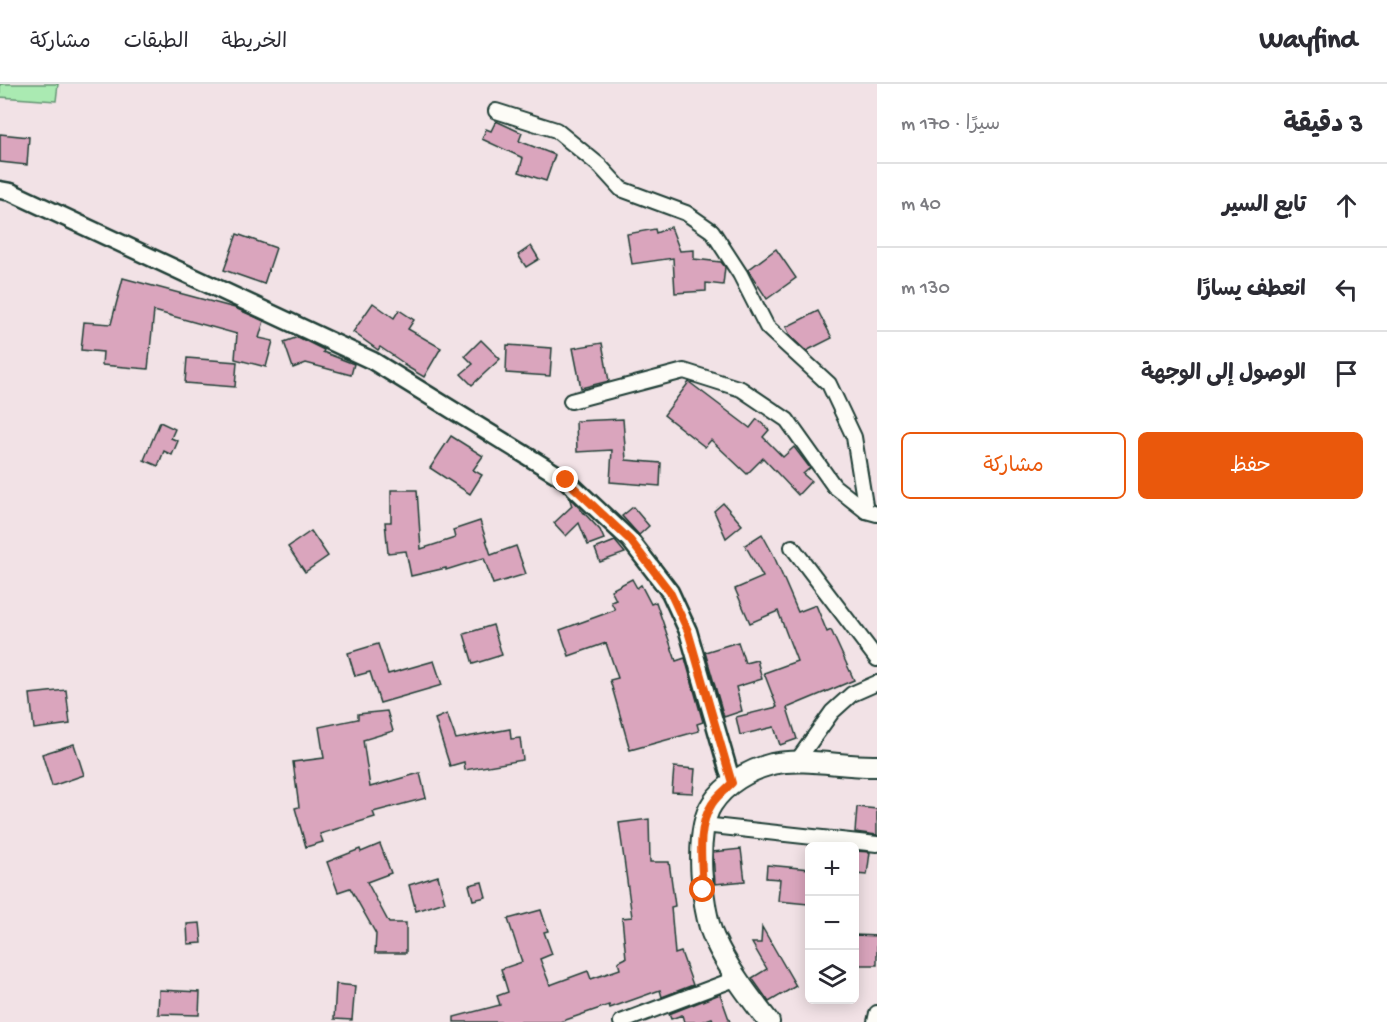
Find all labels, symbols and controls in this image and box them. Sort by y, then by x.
text: Wayfind [1260,25,1357,58]
text: مشاركة [30,31,91,56]
text: الطبقات [124,31,189,56]
text: الخريطة [222,31,287,56]
text: 3 دقيقة [1283,111,1363,142]
text: سيرًا · 170 m [901,114,1000,137]
icon: ahead [1330,189,1363,222]
text: 40 m [901,194,941,217]
text: تابع السير [1222,194,1306,220]
icon: left [1330,273,1363,306]
text: 130 m [901,278,950,301]
text: انعطف يسارًا [1197,278,1306,304]
icon: arrive [1330,357,1363,390]
text: الوصول إلى الوجهة [1141,362,1306,388]
button: مشاركة [901,432,1126,499]
button: حفظ [1138,432,1363,499]
route end [552,466,578,492]
map controls [805,842,859,1004]
button: + [805,842,859,896]
route start [689,876,715,902]
button: − [805,896,859,950]
button: layers [805,950,859,1004]

